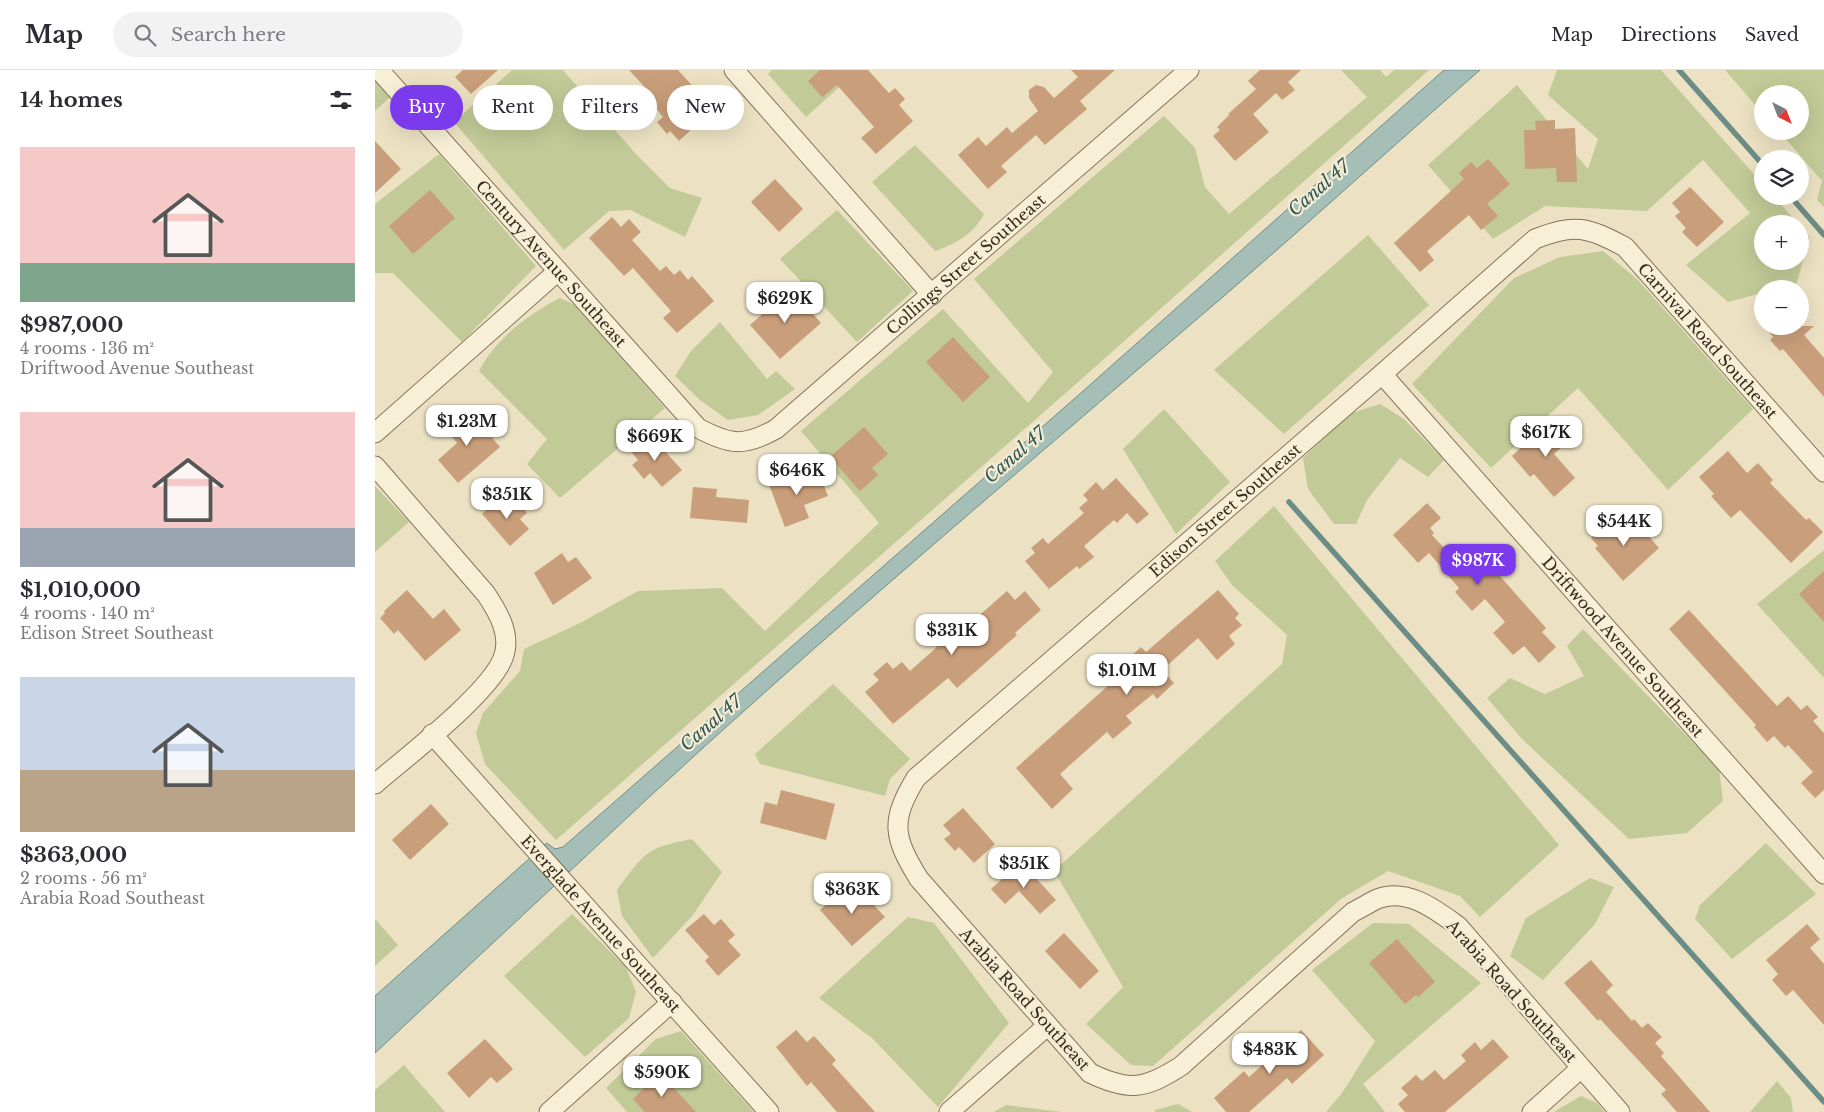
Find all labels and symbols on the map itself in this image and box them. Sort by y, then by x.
north arrow [1754,85,1809,140]
water label: Canal 47 [1284,154,1356,221]
street label: Century Avenue Southeast [472,176,631,351]
street label: Collings Street Southeast [882,189,1049,339]
street label: Carnival Road Southeast [1634,259,1782,423]
pin: $629K [750,282,820,324]
pin: $1.23M [426,404,508,447]
pin: $617K [1511,416,1581,458]
pin: $669K [620,420,690,462]
water label: Canal 47 [980,421,1052,488]
street label: Edison Street Southeast [1145,439,1305,581]
pin: $646K [762,454,832,496]
pin: $351K [472,478,542,520]
pin: $544K [1589,504,1659,547]
pin: $987K [1443,544,1513,586]
street label: Driftwood Avenue Southeast [1538,552,1708,741]
pin: $331K [917,614,987,656]
pin: $1.01M [1086,654,1168,696]
water label: Canal 47 [676,689,748,756]
street label: Everglade Avenue Southeast [517,831,685,1016]
pin: $351K [989,846,1059,889]
pin: $363K [817,872,887,915]
street label: Arabia Road Southeast [1442,915,1581,1066]
street label: Arabia Road Southeast [955,923,1094,1074]
pin: $483K [1235,1032,1305,1075]
pin: $590K [627,1056,697,1098]

